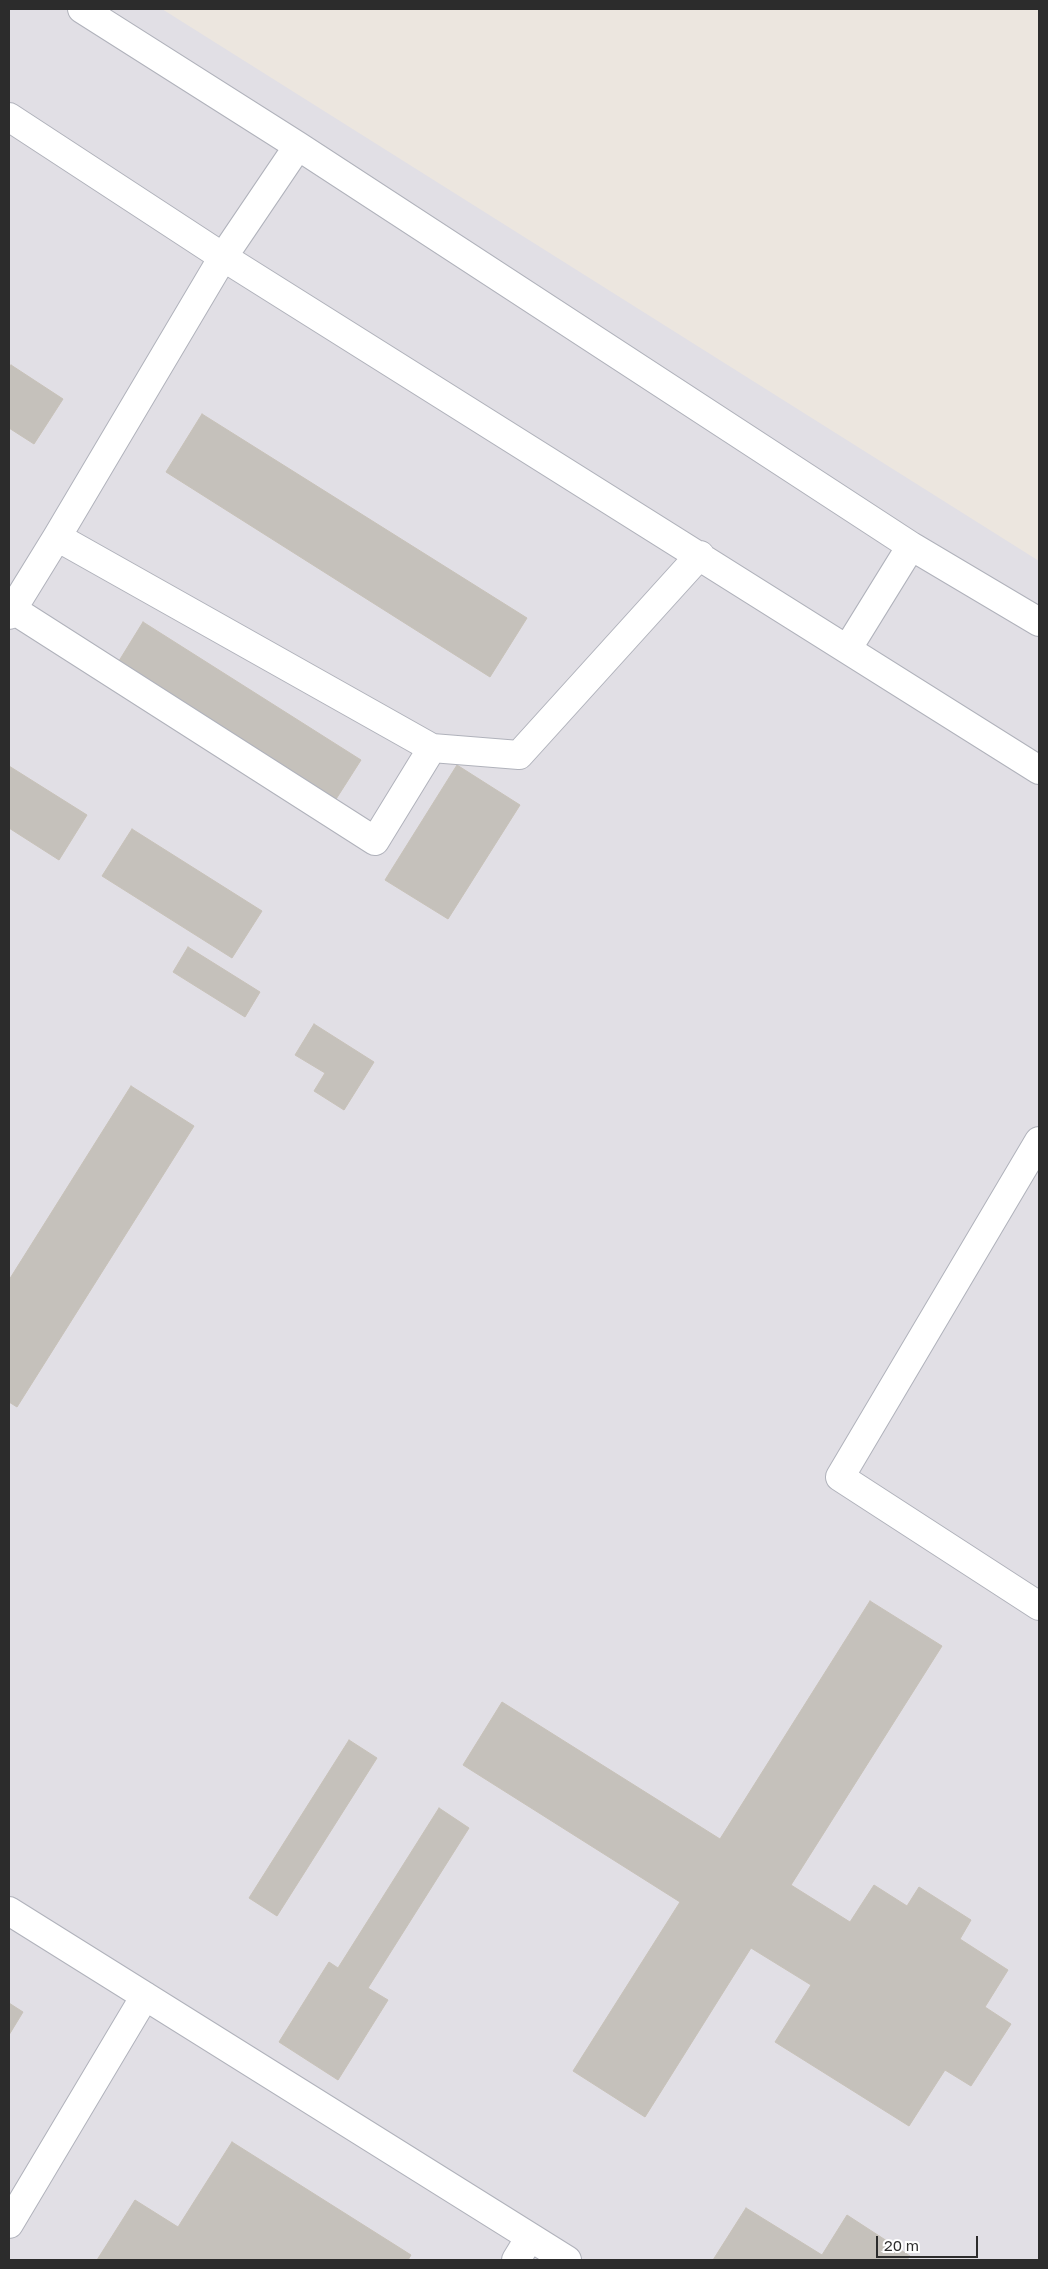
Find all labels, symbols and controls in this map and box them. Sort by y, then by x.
scale bar [878,2226,980,2258]
text: 20 m [884,2236,919,2254]

